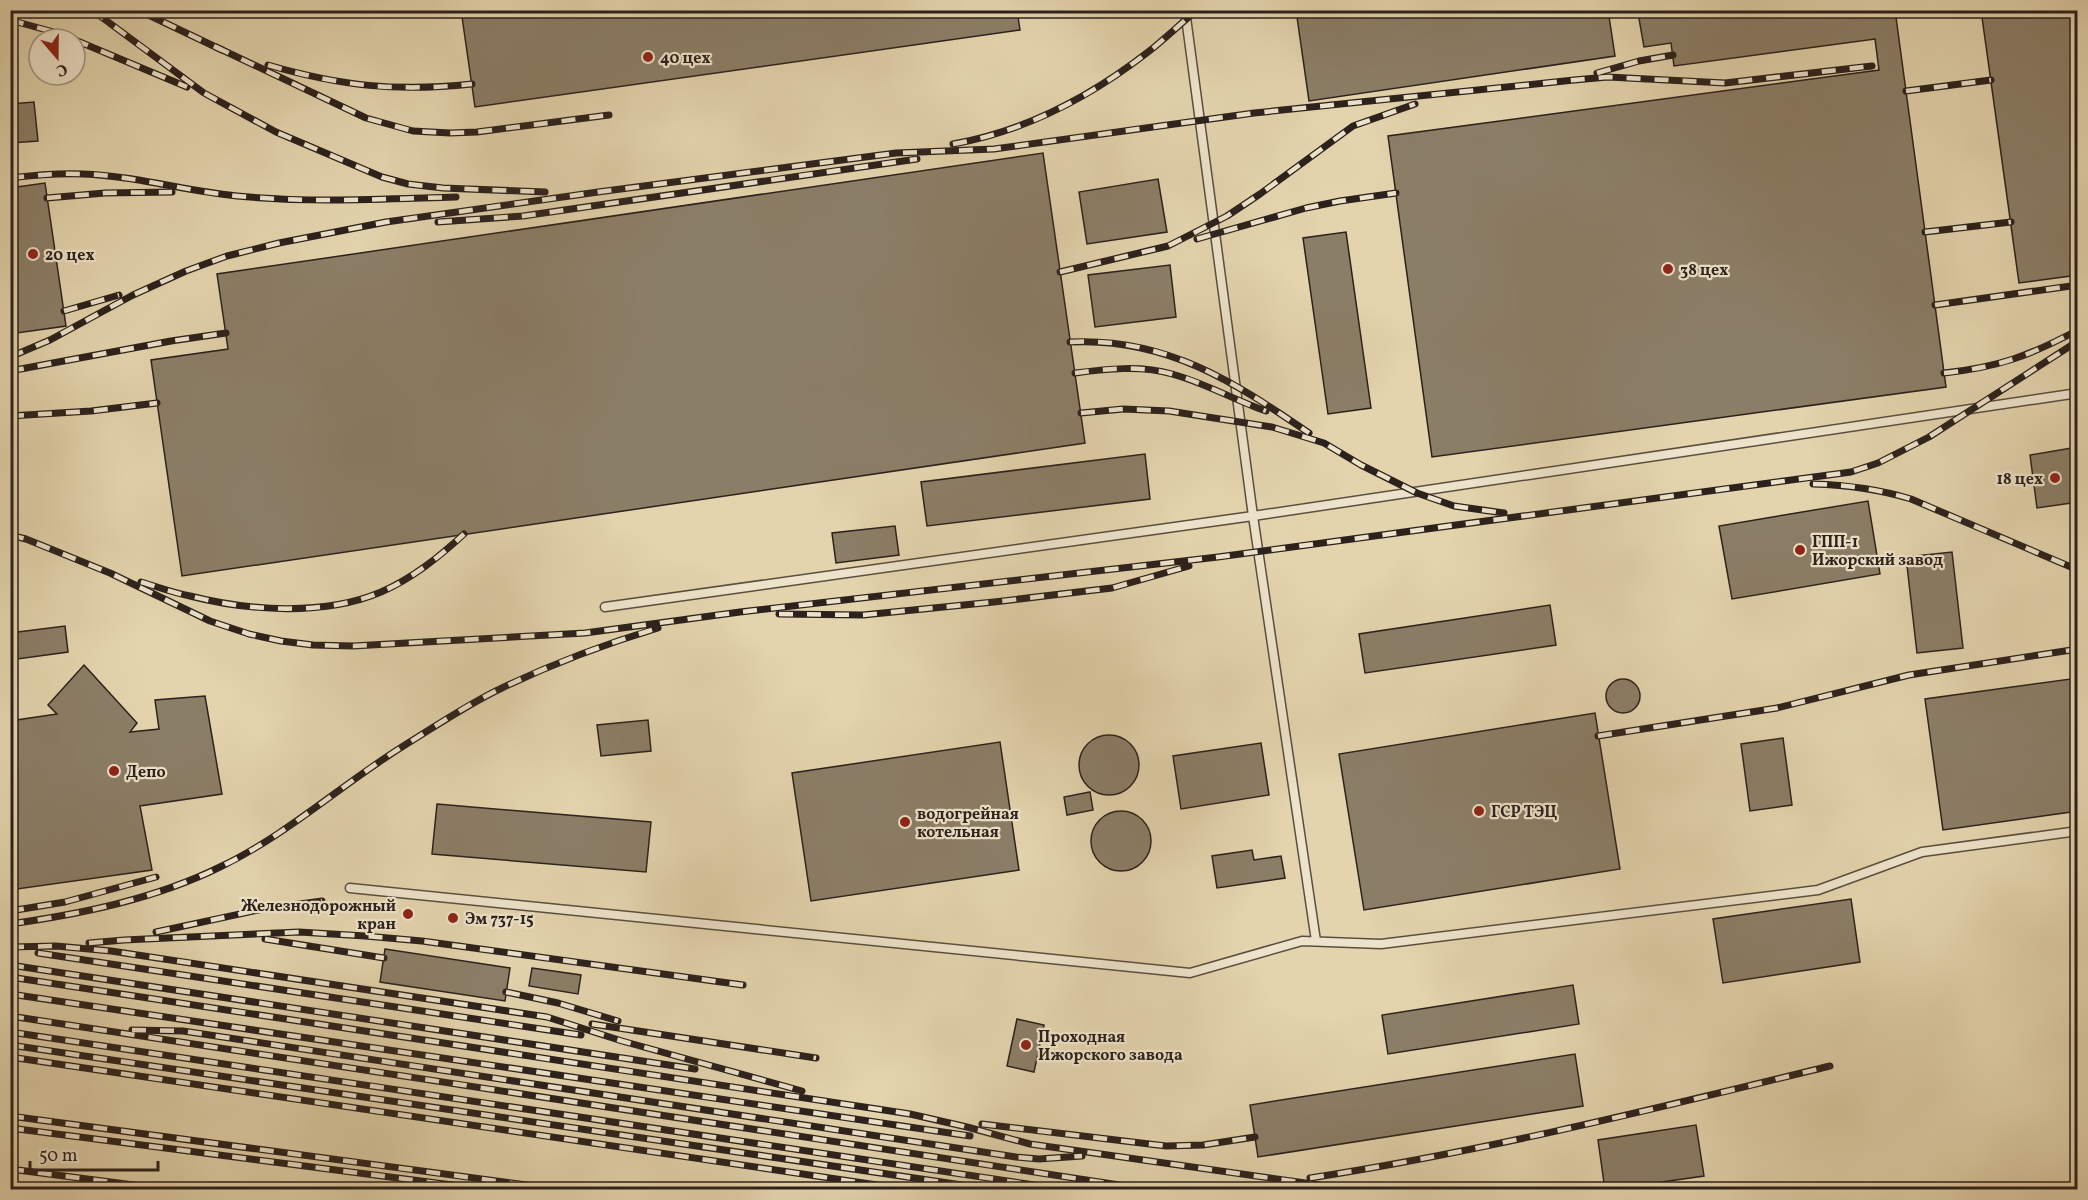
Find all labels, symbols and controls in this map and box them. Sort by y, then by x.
north arrow [27,27,87,87]
place label: 40 цех [660,48,711,70]
marker: 40 цех [641,50,655,64]
text: С [53,57,70,81]
place label: 20 цех [45,245,94,267]
marker: 20 цех [26,247,40,261]
place label: 38 цех [1680,260,1728,282]
marker: 38 цех [1661,262,1675,276]
place label: 18 цех [1996,469,2043,491]
marker: 18 цех [2048,471,2062,485]
place label: ГПП-1 Ижорский завод [1812,532,1943,572]
marker: ГПП-1 Ижорский завод [1793,543,1807,557]
place label: Депо [126,762,166,784]
marker: Депо [107,764,121,778]
place label: ГСР ТЭЦ [1491,802,1557,824]
place label: водогрейная котельная [917,804,1019,844]
marker: ГСР ТЭЦ [1472,804,1486,818]
marker: водогрейная котельная [898,815,912,829]
place label: Железнодорожный кран [241,896,396,936]
marker: Железнодорожный кран [401,907,415,921]
place label: Эм 737-15 [465,909,534,931]
marker: Эм 737-15 [446,911,460,925]
place label: Проходная Ижорского завода [1038,1027,1183,1067]
marker: Проходная Ижорского завода [1019,1038,1033,1052]
scale bar [30,1134,158,1172]
text: 50 m [39,1144,78,1169]

